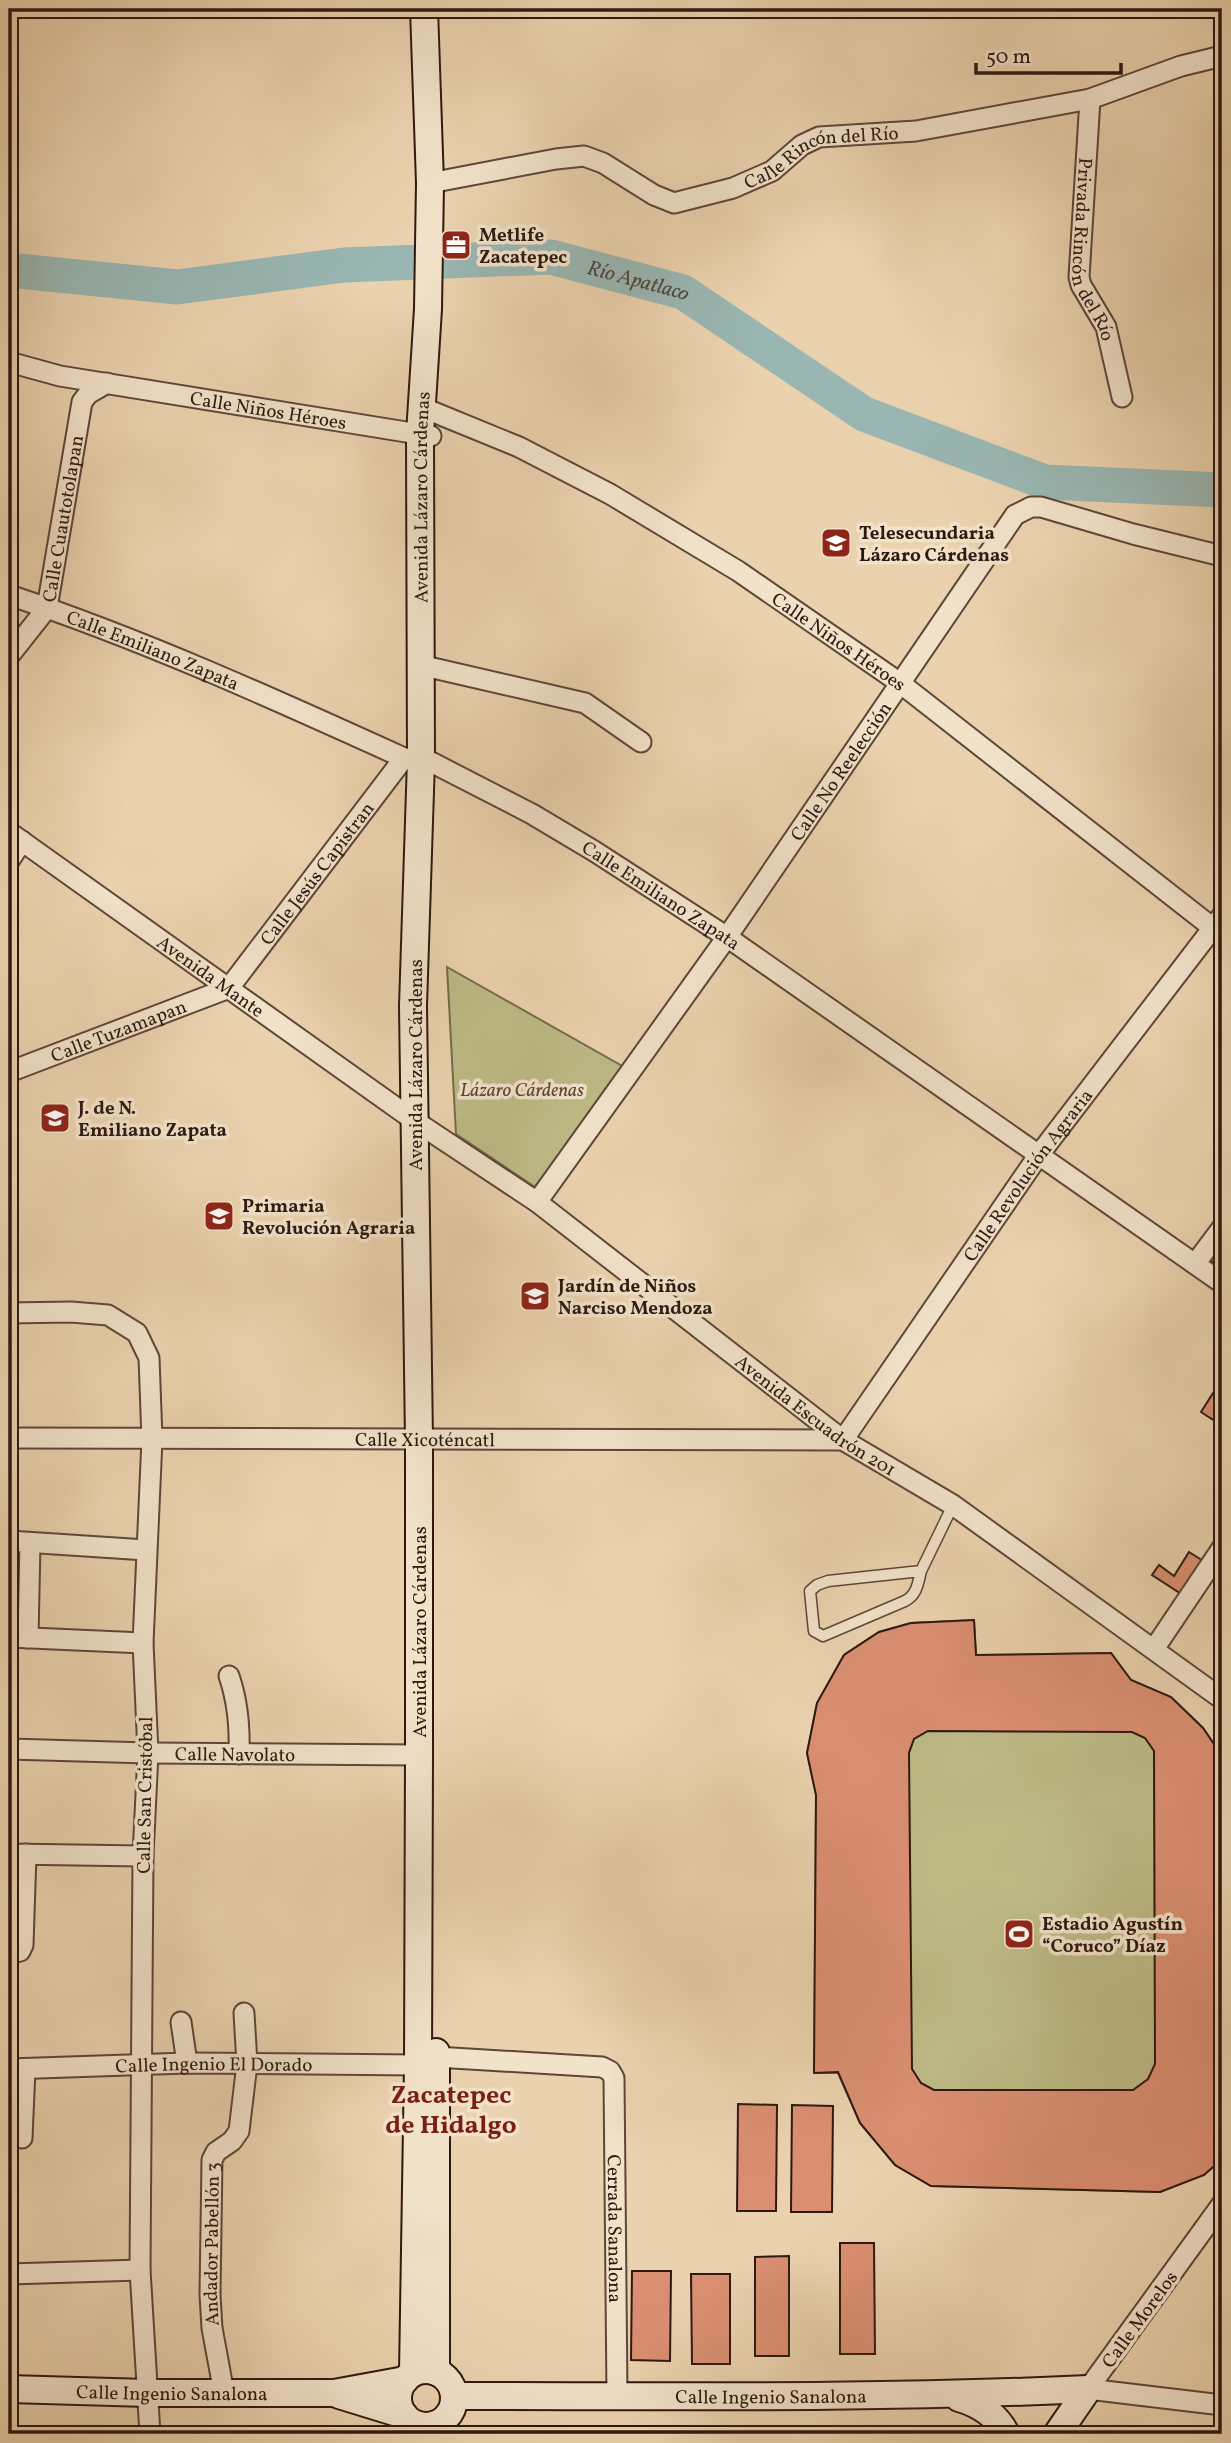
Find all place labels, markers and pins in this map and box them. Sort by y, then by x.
place label: Metlife Zacatepec [479,223,567,271]
office icon: Metlife Zacatepec [439,228,473,262]
place label: Telesecundaria Lázaro Cárdenas [859,521,1009,569]
school or university icon: Telesecundaria Lázaro Cárdenas [819,526,853,560]
place label: J. de N. Emiliano Zapata [77,1096,227,1144]
school or university icon: J. de N. Emiliano Zapata [38,1101,72,1135]
place label: Primaria Revolución Agraria [242,1194,415,1242]
school or university icon: Primaria Revolución Agraria [202,1199,236,1233]
place label: Jardín de Niños Narciso Mendoza [557,1274,713,1322]
school or university icon: Jardín de Niños Narciso Mendoza [518,1279,552,1313]
place label: Estadio Agustín “Coruco” Díaz [1042,1912,1183,1960]
sports icon: Estadio Agustín “Coruco” Díaz [1002,1917,1036,1951]

